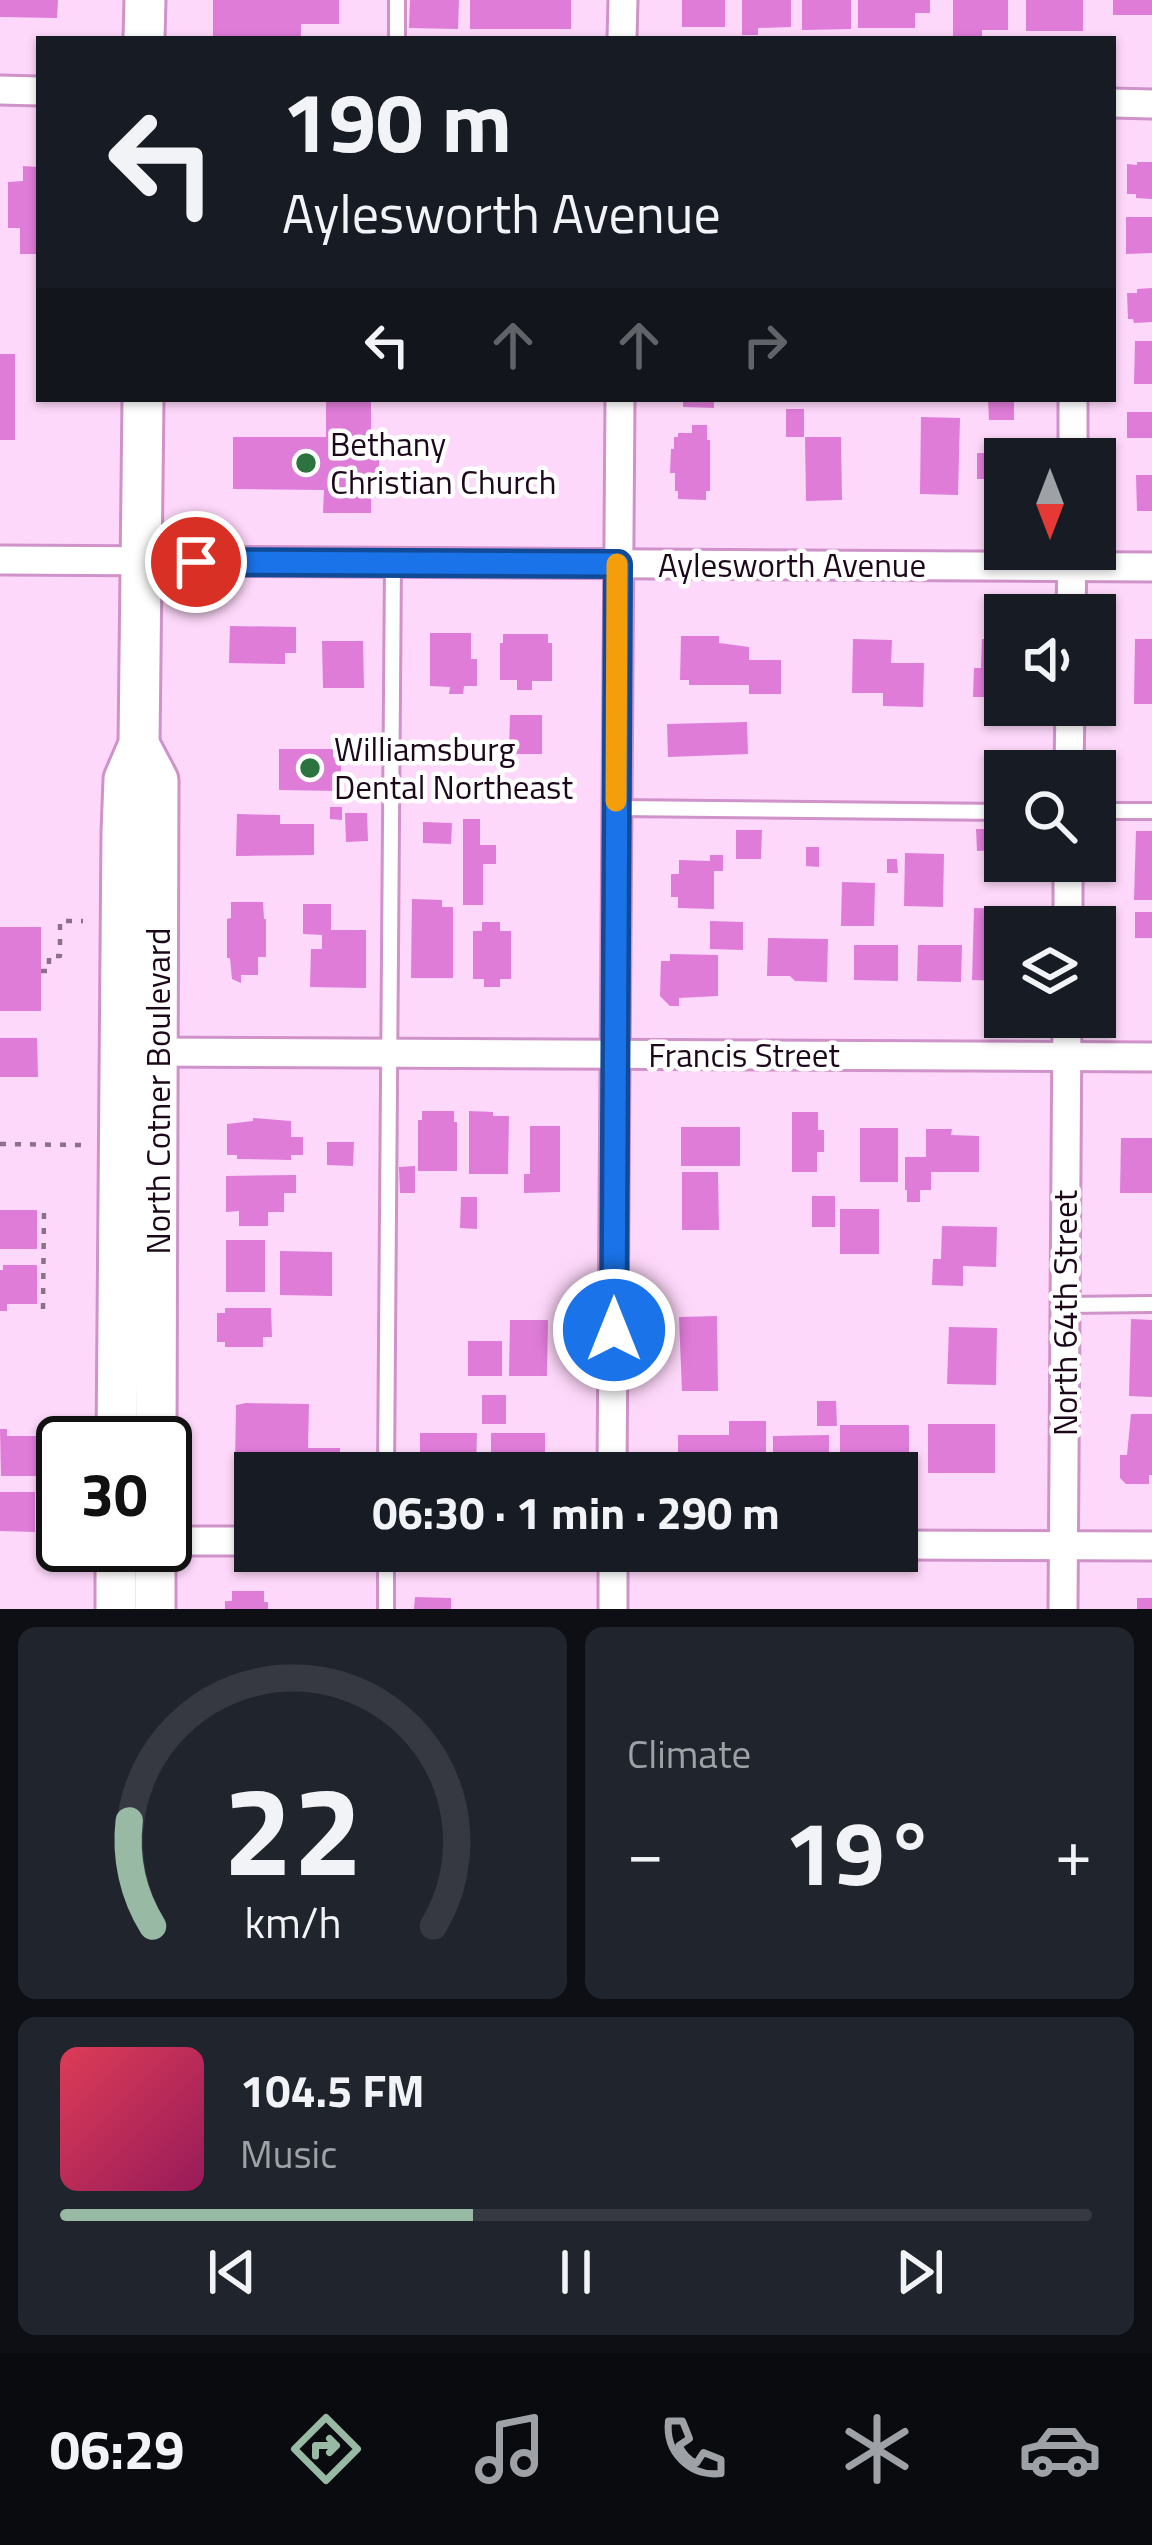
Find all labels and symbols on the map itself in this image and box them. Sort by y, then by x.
place label: Bethany Christian Church [330,419,556,507]
north arrow [984,438,1116,570]
marker: Bethany Christian Church [293,450,319,476]
pin [145,511,247,613]
street label: Aylesworth Avenue [658,540,926,590]
place label: Williamsburg Dental Northeast [334,724,573,812]
marker: Williamsburg Dental Northeast [297,755,323,781]
street label: North Cotner Boulevard [133,928,183,1255]
street label: Francis Street [648,1030,840,1080]
street label: North 64th Street [1040,1190,1090,1436]
position arrow [551,1267,677,1393]
speed limit sign: 30 [36,1416,192,1572]

